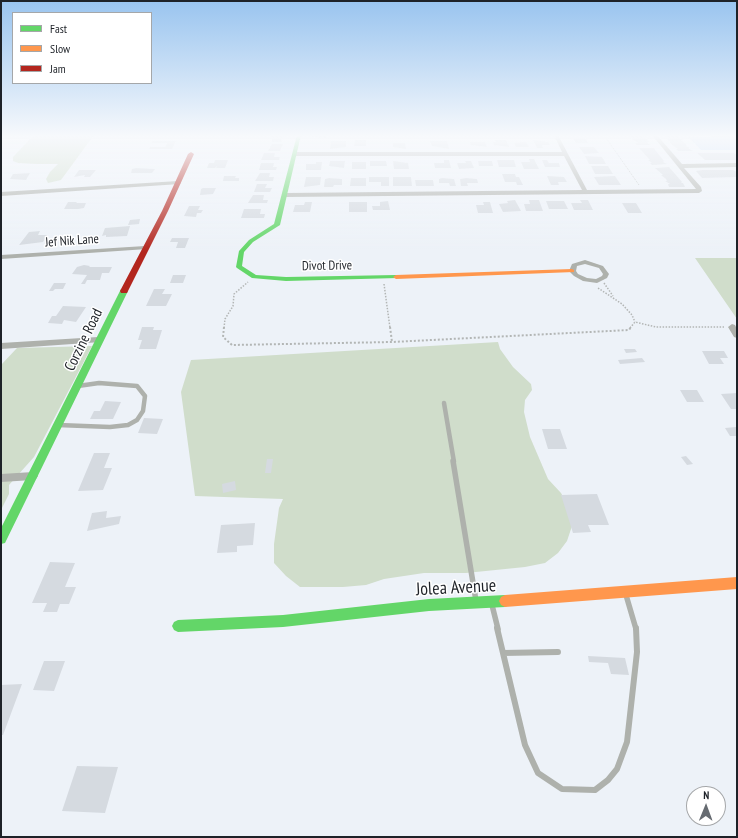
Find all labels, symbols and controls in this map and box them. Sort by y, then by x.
legend [12,12,152,84]
text: Fast [50,21,67,36]
text: Slow [50,41,70,56]
text: Jam [50,61,66,76]
street label: Jef Nik Lane [45,231,99,251]
street label: Divot Drive [302,258,352,274]
street label: Corzine Road [61,306,107,374]
street label: Jolea Avenue [415,575,497,601]
north arrow [686,786,726,826]
text: N [703,788,709,802]

